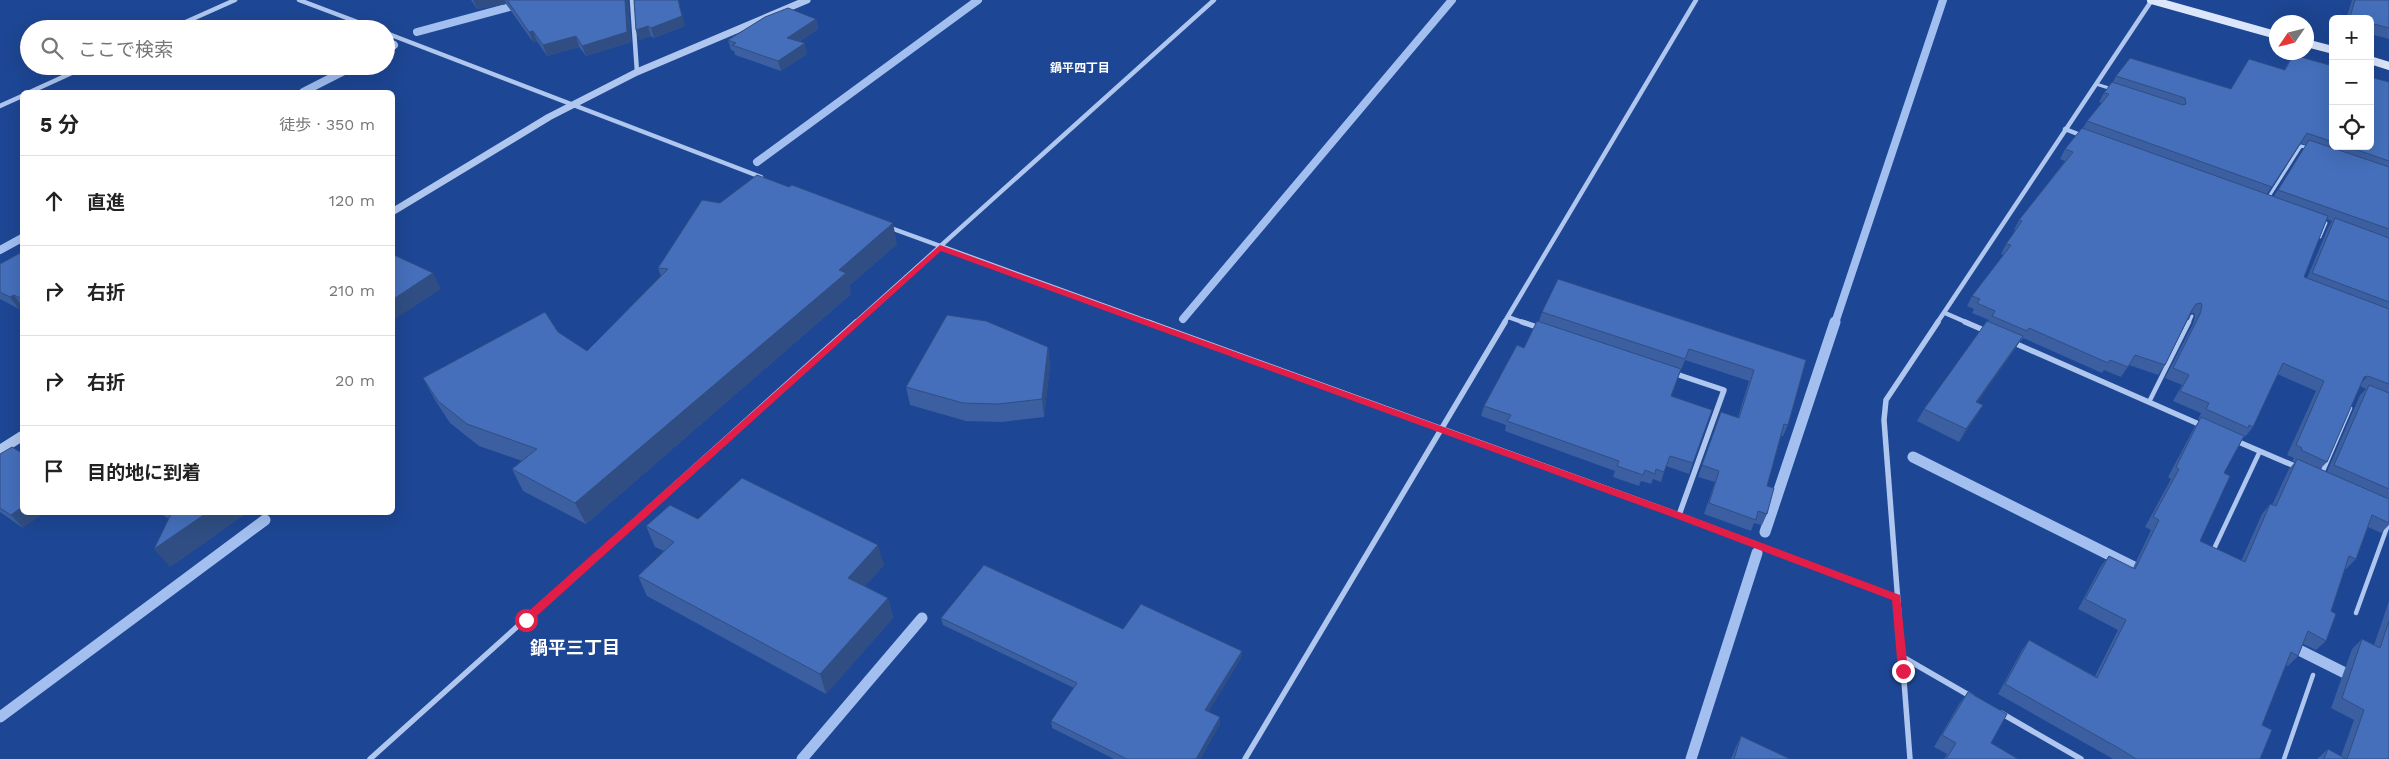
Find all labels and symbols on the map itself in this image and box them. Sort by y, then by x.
north arrow [2269,15,2314,60]
district label: 鍋平四丁目 [1050,61,1110,75]
route start [515,609,538,632]
district label: 鍋平三丁目 [530,637,620,658]
route end [1892,660,1915,683]

